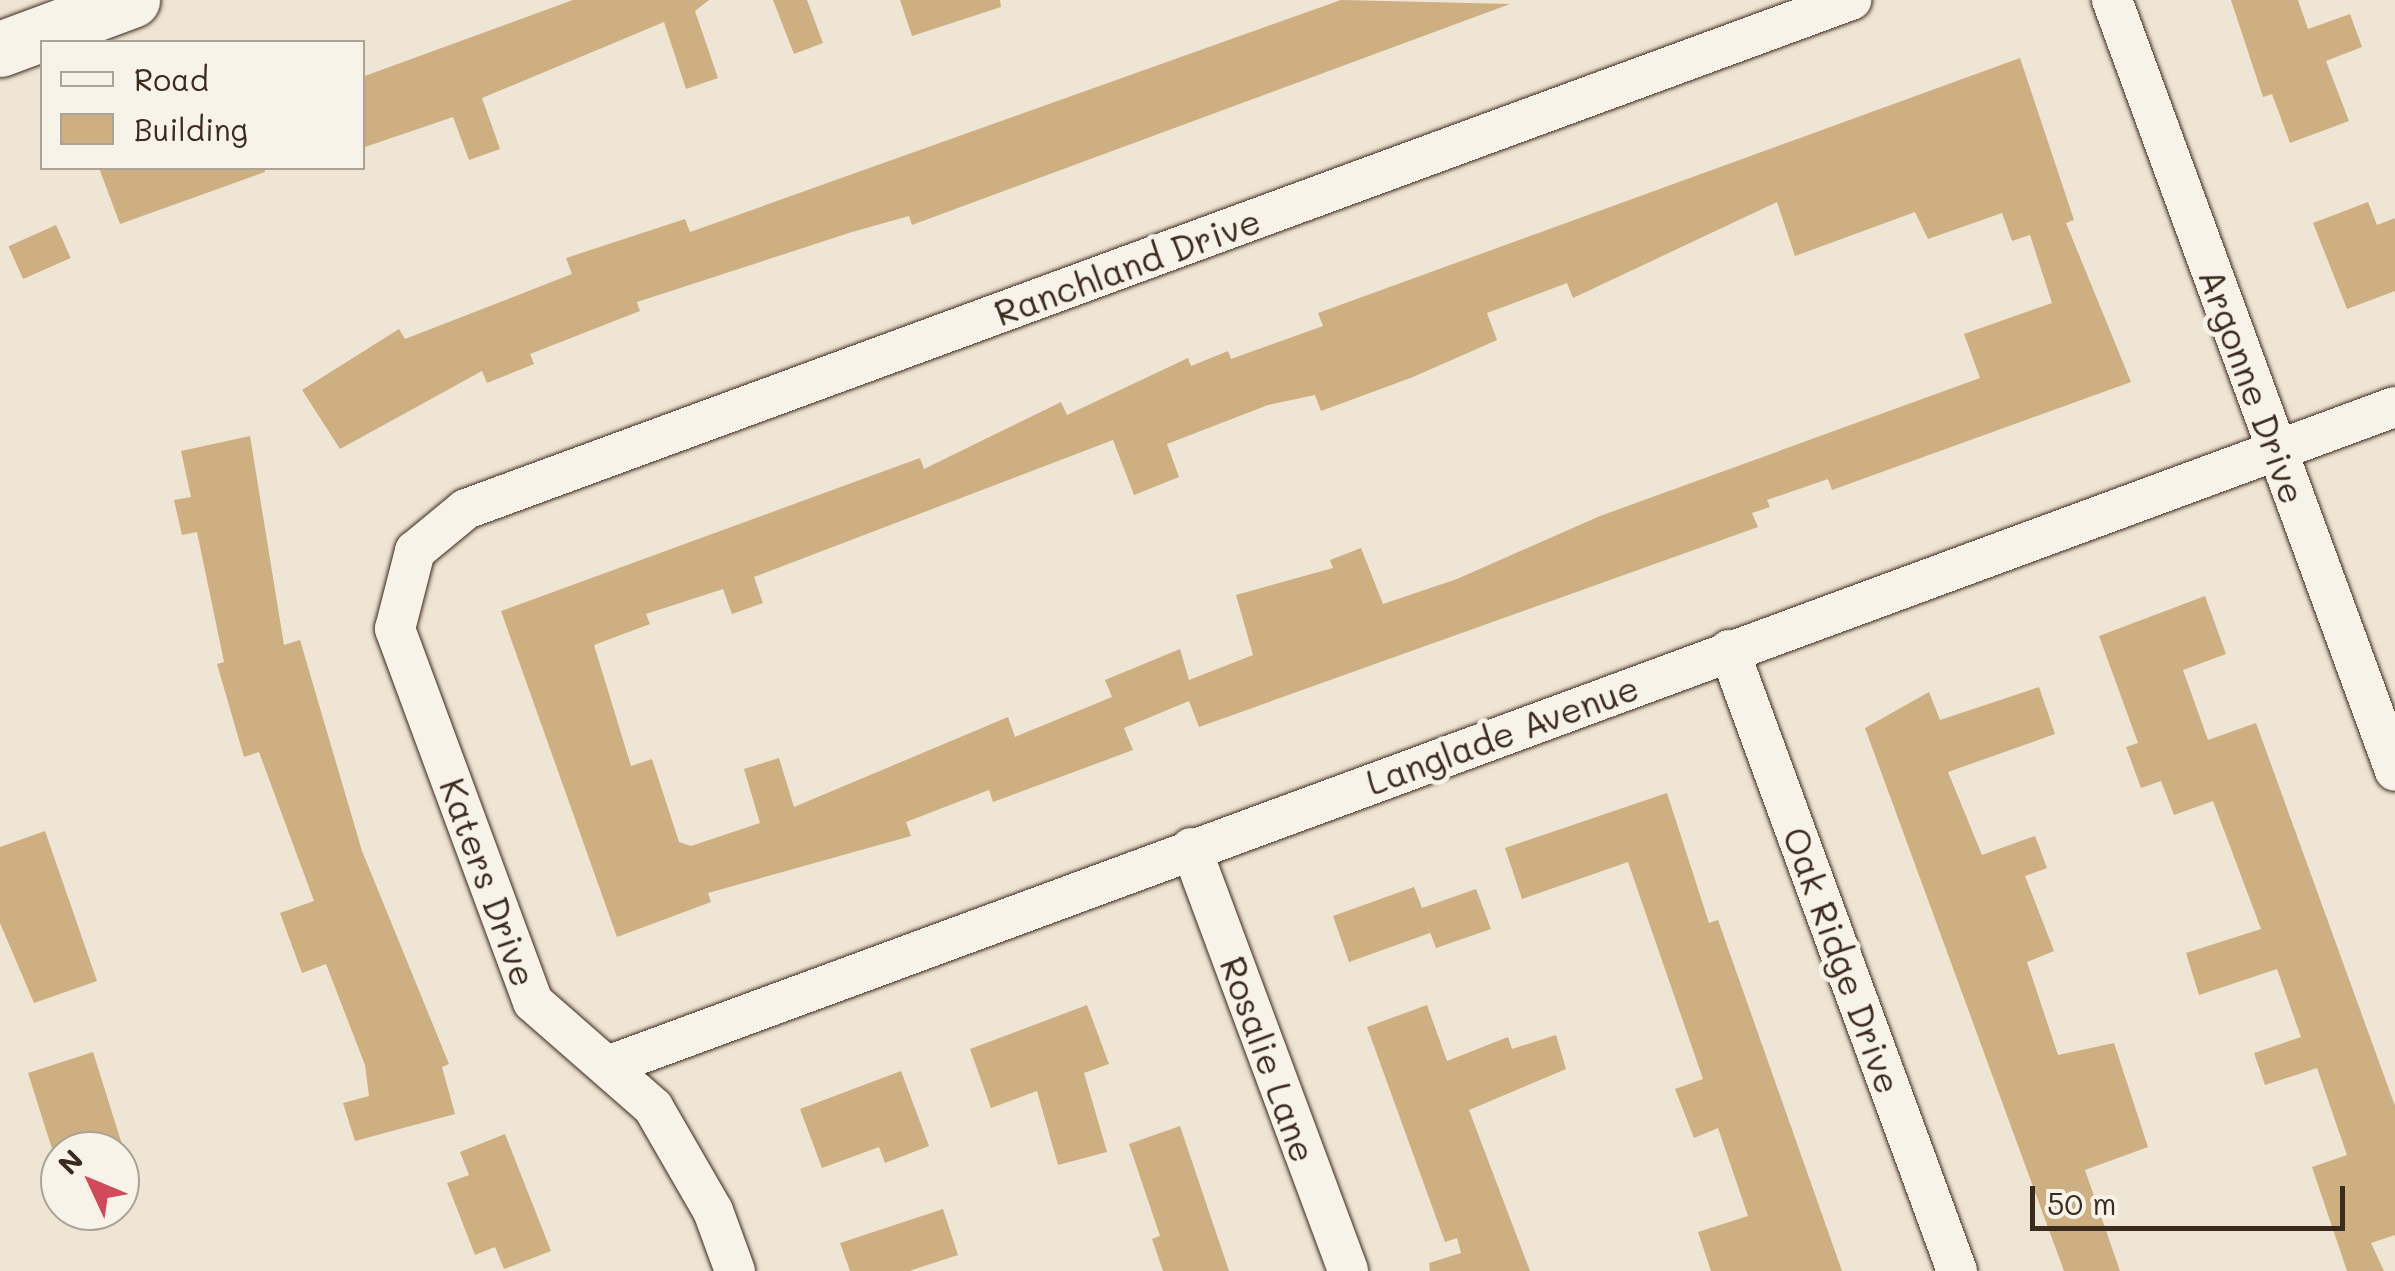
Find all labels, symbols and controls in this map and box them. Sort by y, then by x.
legend [40,40,365,170]
text: Road [134,59,209,99]
text: Building [134,109,248,149]
street label: Ranchland Drive [988,198,1266,334]
street label: Argonne Drive [2191,263,2315,509]
street label: Langlade Avenue [1360,665,1644,803]
street label: Katers Drive [432,772,546,992]
street label: Oak Ridge Drive [1775,821,1911,1099]
street label: Rosalie Lane [1212,951,1326,1167]
north arrow [40,1131,140,1231]
text: N [50,1141,90,1182]
scale bar [2035,1166,2350,1228]
text: 50 m [2047,1183,2117,1223]

